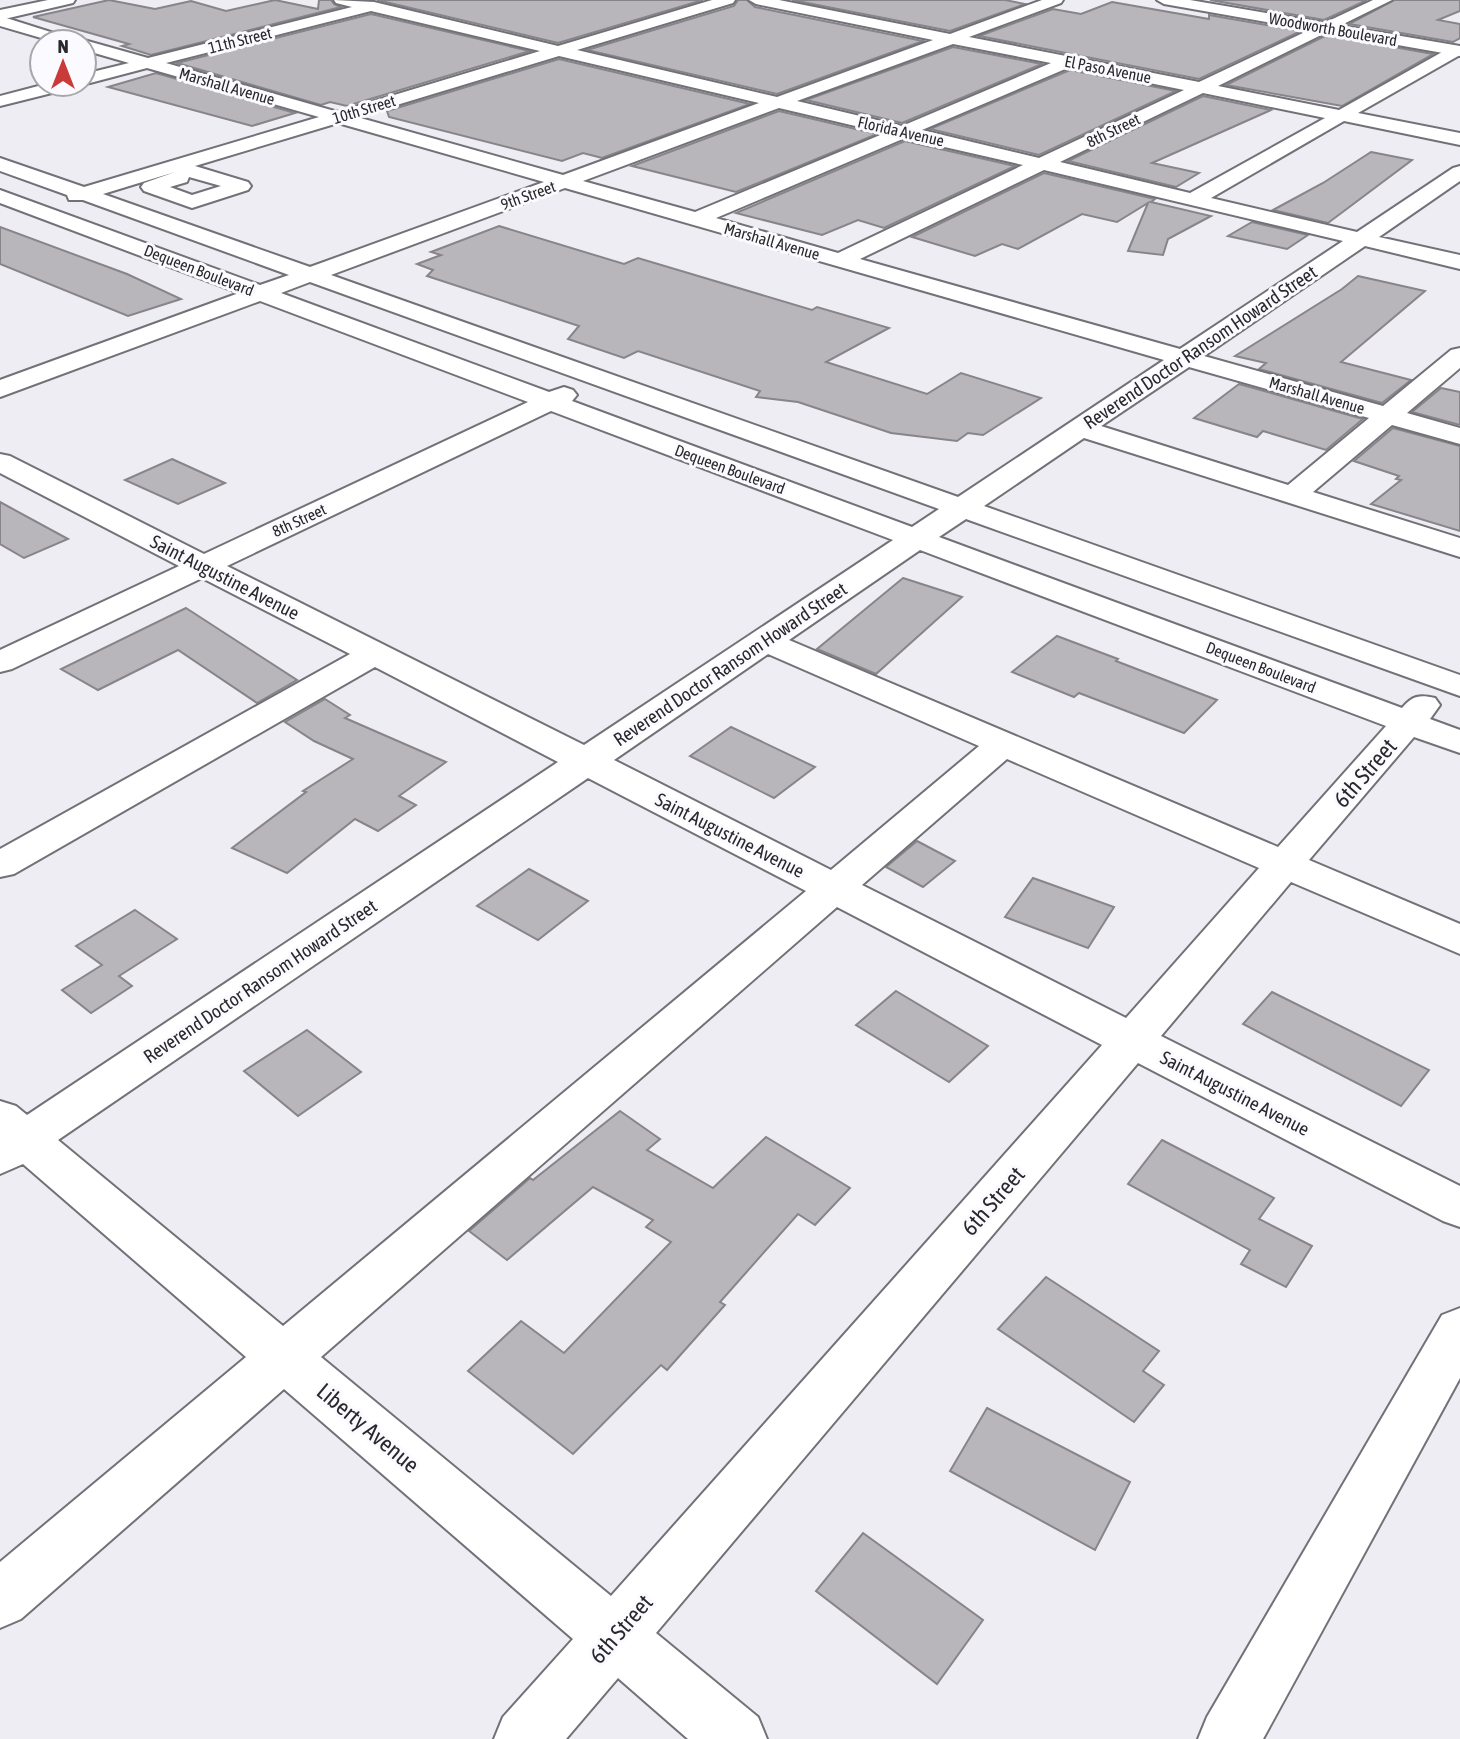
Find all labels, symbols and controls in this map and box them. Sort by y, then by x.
street label: Woodworth Boulevard [1267,9,1399,49]
street label: 11th Street [206,23,274,57]
north arrow [28,28,98,98]
text: N [57,35,69,57]
street label: El Paso Avenue [1063,52,1153,86]
street label: Marshall Avenue [177,64,277,108]
street label: 10th Street [330,91,398,127]
street label: 8th Street [1083,109,1143,151]
street label: Florida Avenue [856,112,946,150]
street label: 9th Street [498,177,558,213]
street label: Marshall Avenue [722,219,822,263]
street label: Dequeen Boulevard [141,241,256,300]
street label: Reverend Doctor Ransom Howard Street [1079,261,1321,433]
street label: Marshall Avenue [1267,373,1367,417]
street label: Dequeen Boulevard [672,441,788,498]
street label: 8th Street [269,500,329,540]
street label: Saint Augustine Avenue [147,530,303,624]
street label: Reverend Doctor Ransom Howard Street [609,578,851,750]
street label: Dequeen Boulevard [1203,638,1318,697]
street label: 6th Street [1328,733,1402,813]
street label: Saint Augustine Avenue [652,788,808,882]
street label: Reverend Doctor Ransom Howard Street [139,895,381,1067]
street label: Saint Augustine Avenue [1157,1046,1313,1140]
street label: 6th Street [956,1161,1030,1241]
street label: Liberty Avenue [312,1378,424,1478]
street label: 6th Street [584,1589,658,1669]

